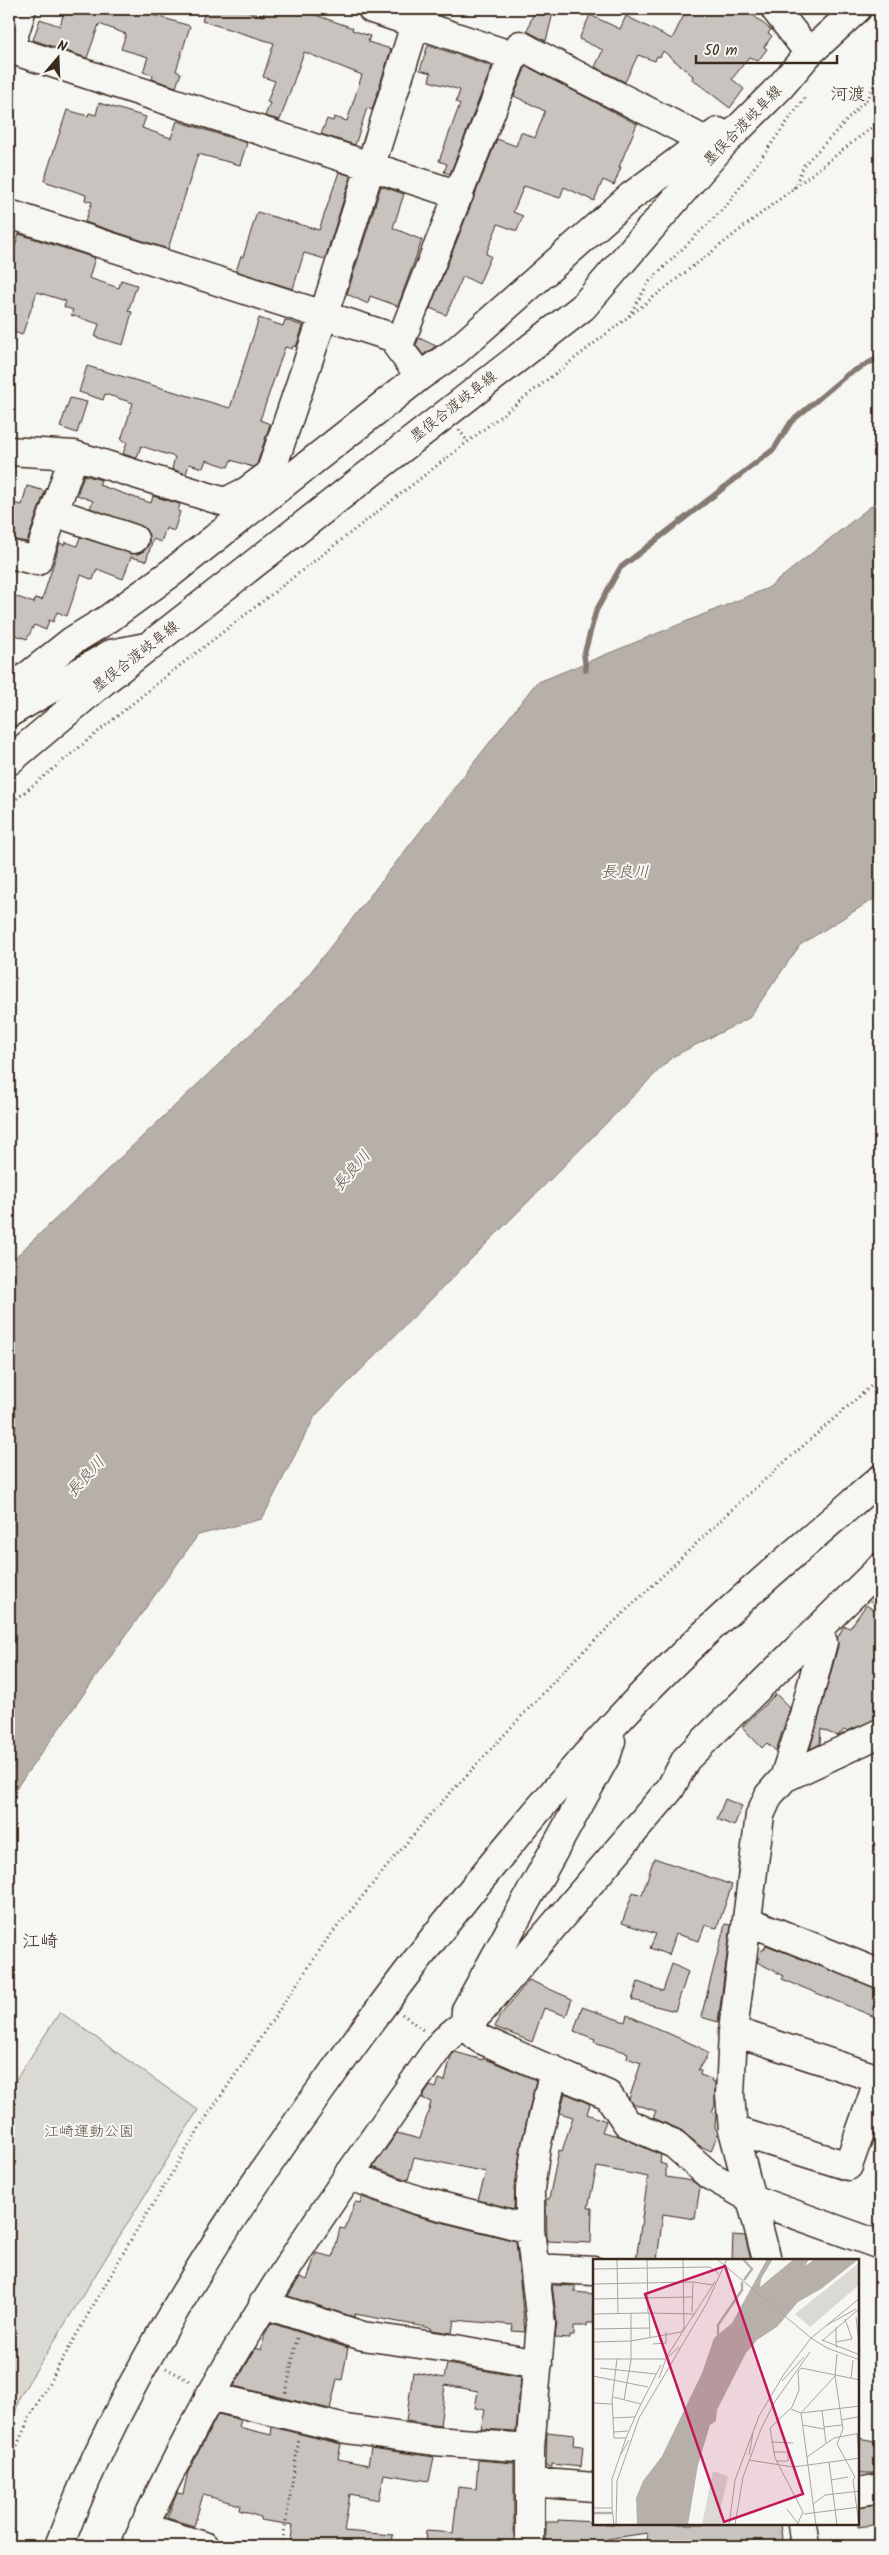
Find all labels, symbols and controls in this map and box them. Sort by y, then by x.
north arrow [32,32,82,82]
scale bar [696,32,838,64]
text: N [54,35,70,59]
text: 50 m [704,39,738,63]
street label: 墨俣合渡岐阜線 [698,80,788,172]
district label: 河渡 [830,81,866,110]
street label: 墨俣合渡岐阜線 [405,365,503,449]
street label: 墨俣合渡岐阜線 [87,615,185,699]
water label: 長良川 [601,860,649,885]
water label: 長良川 [327,1145,377,1197]
water label: 長良川 [61,1451,111,1503]
district label: 江崎 [22,1928,58,1957]
park label: 江崎運動公園 [44,2120,134,2144]
inset map [593,2259,859,2525]

